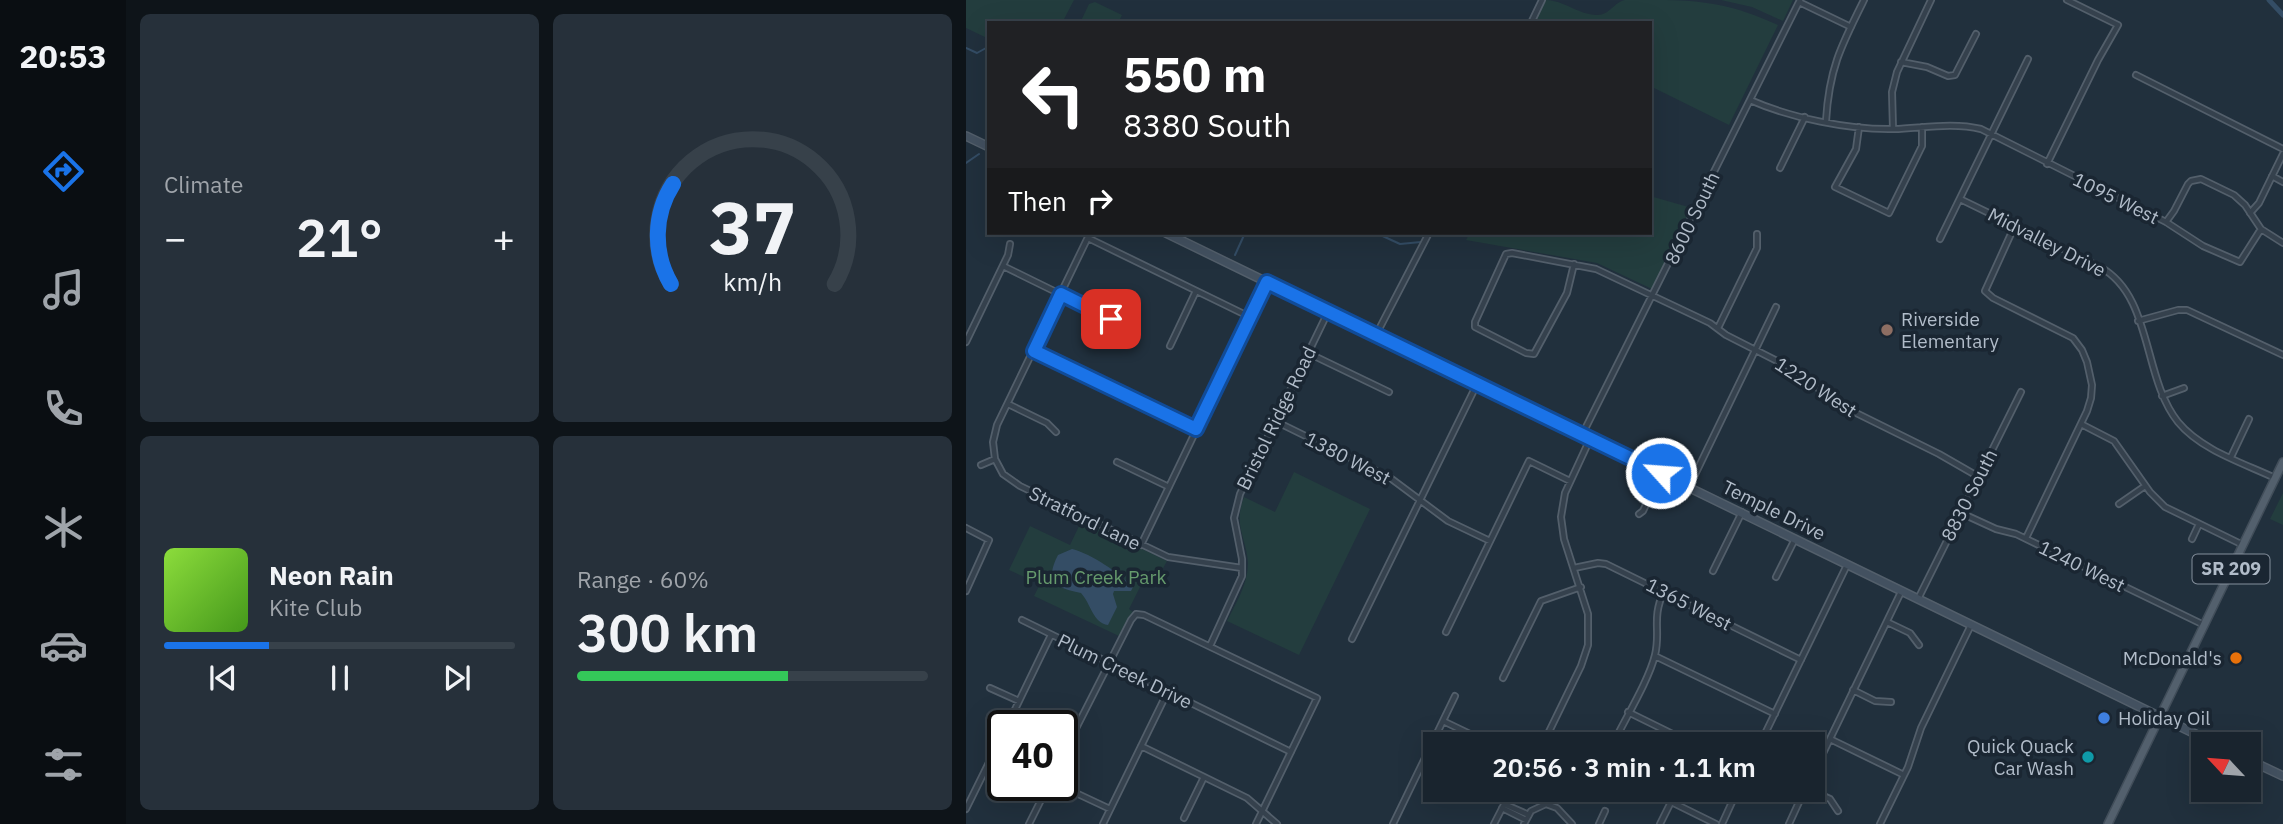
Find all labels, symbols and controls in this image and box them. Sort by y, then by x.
text: 20:53 [19,35,107,77]
text: 550 m [1123,42,1267,105]
icon: left [1008,49,1099,140]
text: 8380 South [1123,104,1291,146]
icon: directions [39,147,88,196]
street label: 1095 West [2069,167,2163,229]
street label: 8600 South [1659,168,1725,268]
text: Climate [164,169,243,199]
text: 37 [709,179,796,274]
icon: right [1081,182,1119,220]
text: Then [1008,184,1067,218]
street label: Midvalley Drive [1984,202,2110,282]
text: 21° [296,204,383,271]
text: − [164,213,187,262]
text: + [492,213,515,262]
icon: music [39,265,88,314]
text: km/h [723,265,782,298]
pin [1081,289,1141,349]
icon: arrive [1092,300,1130,338]
place label: Riverside Elementary [1901,307,1999,353]
marker: Riverside Elementary [1879,322,1895,338]
street label: Bristol Ridge Road [1231,342,1321,494]
street label: 1220 West [1770,352,1862,422]
icon: phone [39,384,88,433]
street label: 1380 West [1301,426,1395,490]
position arrow [1624,436,1698,510]
street label: 8830 South [1936,445,2002,545]
street label: Temple Drive [1718,475,1830,545]
street label: Stratford Lane [1025,481,1145,555]
icon: climate [39,503,88,552]
street label: 1240 West [2035,535,2129,597]
road number: SR 209 [2192,554,2270,584]
text: Neon Rain [269,558,394,592]
text: Range · 60% [577,564,709,594]
park label: Plum Creek Park [1025,565,1167,589]
street label: 1365 West [1642,572,1736,636]
text: Kite Club [269,592,362,622]
text: 300 km [577,599,758,666]
icon: car [39,621,88,670]
street label: Plum Creek Drive [1054,628,1196,714]
place label: McDonald's [2123,646,2222,670]
marker: McDonald's [2228,650,2244,666]
icon: previous [204,659,242,697]
icon: pause [321,659,359,697]
icon: next [438,659,476,697]
place label: Holiday Oil [2118,706,2210,730]
speed limit sign: 40 [987,710,1078,801]
marker: Holiday Oil [2096,710,2112,726]
north arrow [2191,732,2261,802]
map controls [2191,732,2261,802]
place label: Quick Quack Car Wash [1967,734,2074,780]
icon: filters [39,740,88,789]
marker: Quick Quack Car Wash [2080,749,2096,765]
text: 20:56 · 3 min · 1.1 km [1492,750,1756,784]

